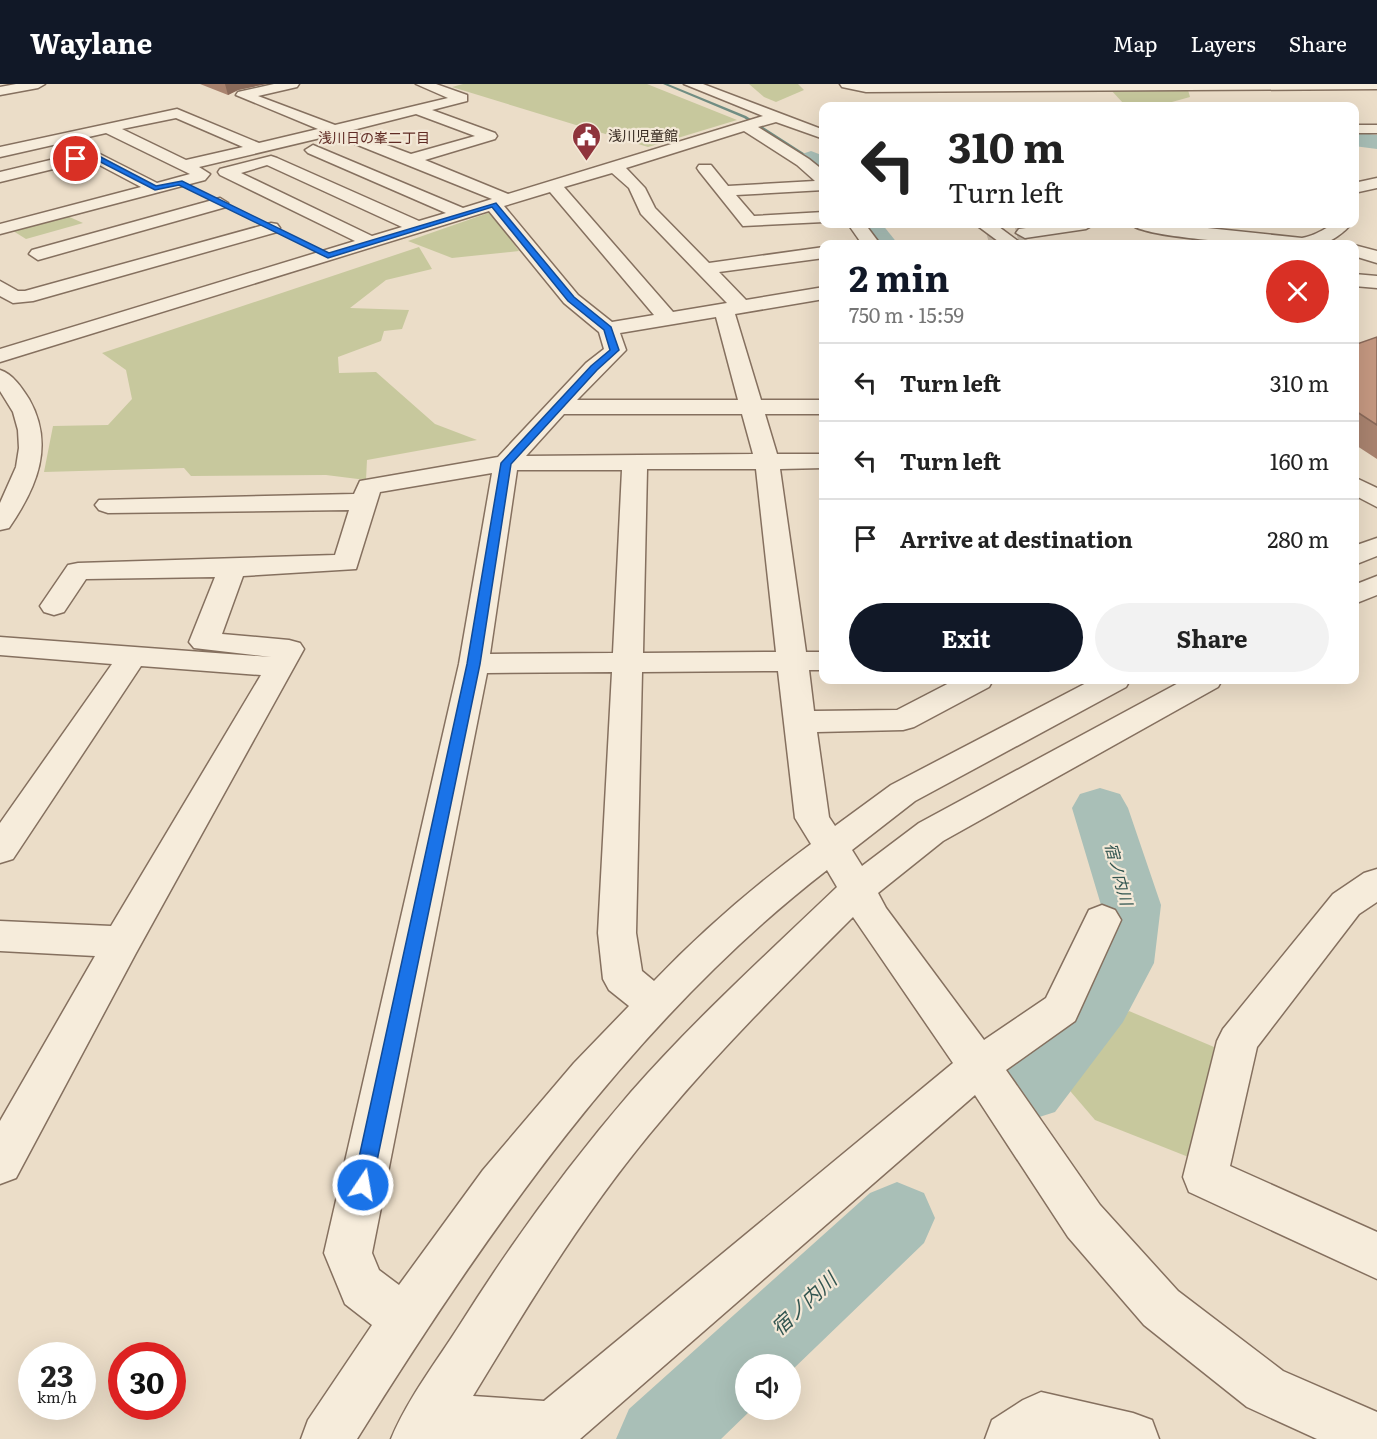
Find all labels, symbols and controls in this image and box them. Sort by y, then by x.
text: Waylane [30,21,152,63]
text: Map [1113,27,1158,58]
text: Layers [1191,27,1256,58]
text: Share [1289,27,1347,58]
text: 310 m [948,114,1065,176]
public building icon: 浅川児童館 [571,120,603,162]
place label: 浅川児童館 [608,125,678,145]
icon: left [849,126,927,204]
district label: 浅川日の峯二丁目 [318,127,430,147]
pin [50,133,101,184]
icon: arrive [59,142,92,175]
text: Turn left [948,171,1063,211]
text: 2 min [849,250,950,303]
button: close [1266,260,1329,323]
text: 750 m · 15:59 [849,299,964,329]
icon: left [849,366,882,399]
text: Turn left [900,366,1001,399]
text: 310 m [1270,366,1329,399]
icon: left [849,444,882,477]
text: Turn left [900,444,1001,477]
text: 160 m [1270,444,1329,477]
icon: arrive [849,522,882,555]
text: Arrive at destination [900,522,1133,555]
text: 280 m [1267,522,1329,555]
button: Exit [849,603,1083,672]
button: Share [1095,603,1329,672]
water label: 宿ノ内川 [1100,840,1140,910]
position arrow [331,1153,395,1217]
water label: 宿ノ内川 [763,1263,844,1341]
speed limit sign: 30 [108,1342,186,1420]
text: 23 [41,1352,73,1396]
map controls [735,1354,801,1420]
button: sound [735,1354,801,1420]
text: km/h [37,1385,77,1408]

